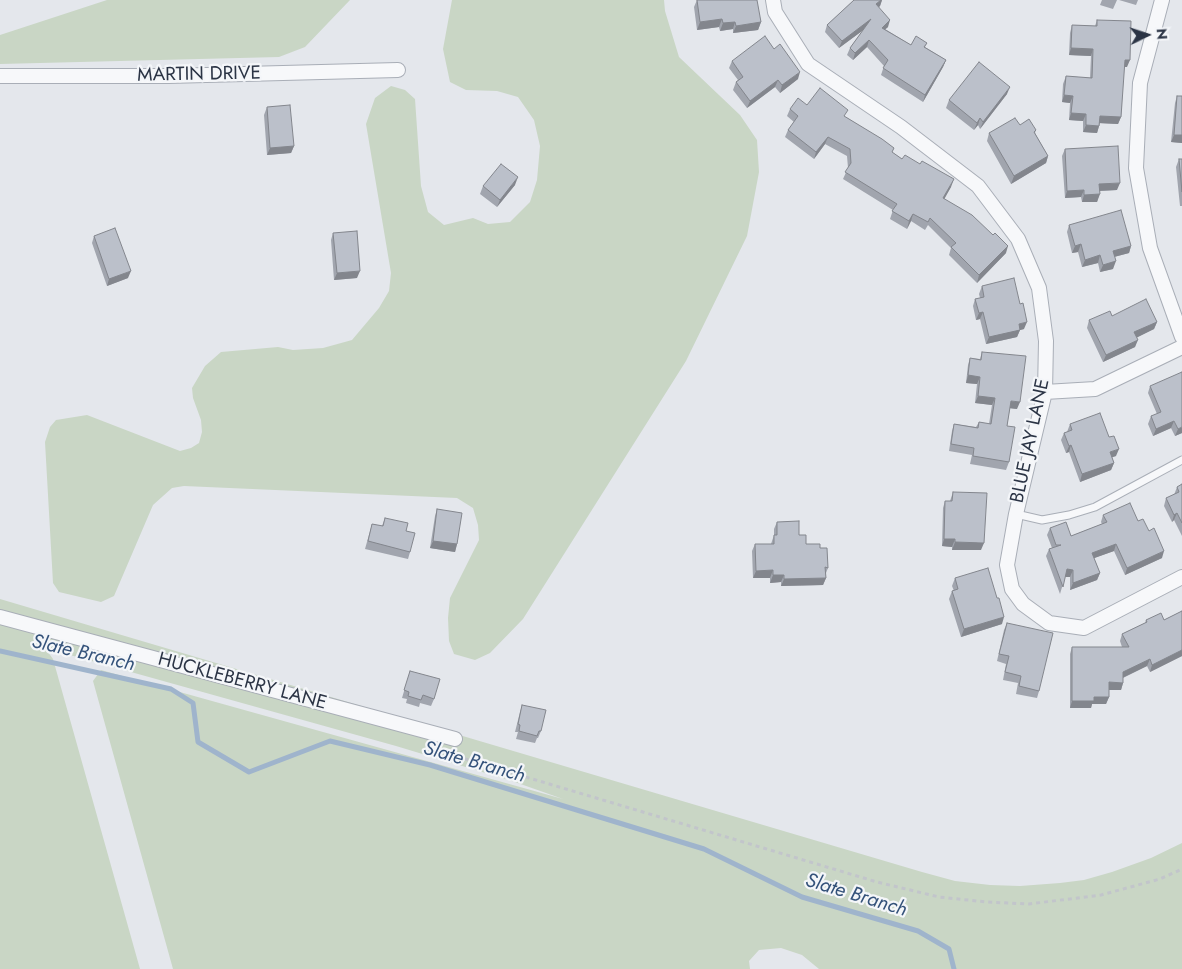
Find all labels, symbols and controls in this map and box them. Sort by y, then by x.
north arrow [1122,10,1172,60]
text: N [1152,28,1172,40]
street label: MARTIN DRIVE [137,63,261,87]
street label: BLUE JAY LANE [1007,377,1055,505]
water label: Slate Branch [29,630,137,678]
street label: HUCKLEBERRY LANE [155,649,329,715]
water label: Slate Branch [420,737,528,789]
water label: Slate Branch [802,869,910,923]

